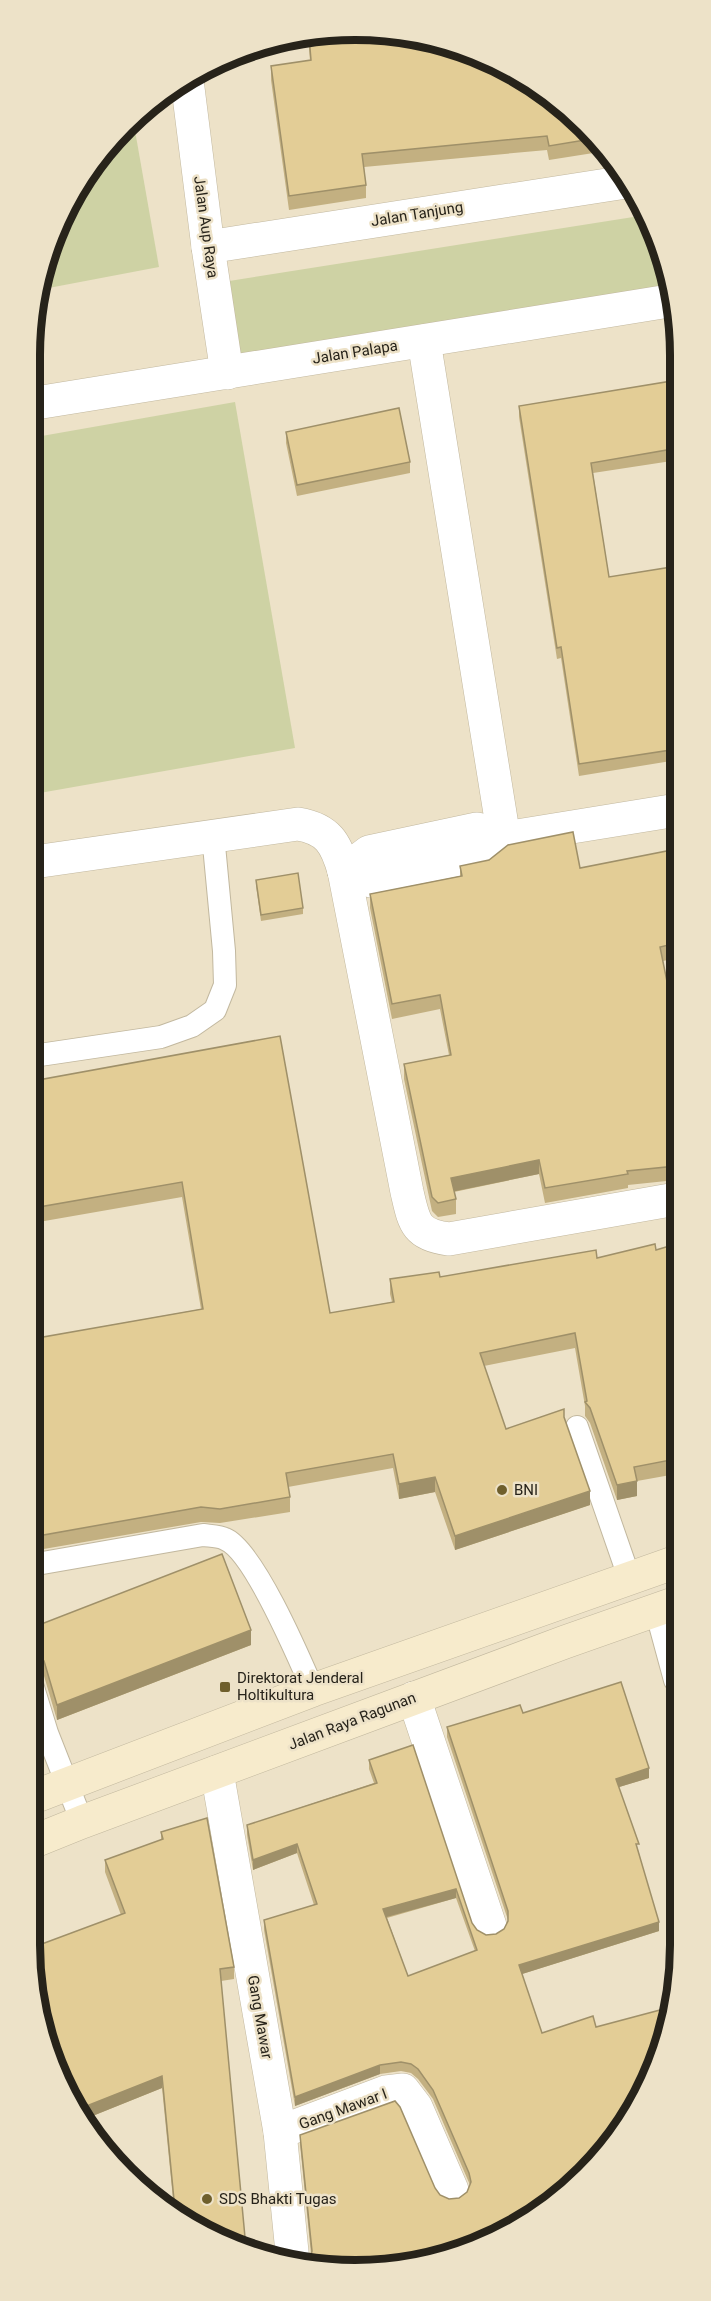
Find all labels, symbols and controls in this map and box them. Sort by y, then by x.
street label: Jalan Aup Raya [190,175,222,279]
street label: Jalan Tanjung [370,198,464,230]
street label: Jalan Palapa [311,336,399,368]
place label: BNI [514,1481,538,1499]
marker: BNI [495,1483,509,1497]
place label: Direktorat Jenderal Holtikultura [237,1669,363,1704]
marker: Direktorat Jenderal Holtikultura [218,1680,232,1694]
street label: Jalan Raya Ragunan [286,1688,418,1754]
street label: Gang Mawar [244,1974,276,2060]
street label: Gang Mawar I [297,2085,389,2133]
place label: SDS Bhakti Tugas [219,2190,337,2208]
marker: SDS Bhakti Tugas [200,2192,214,2206]

